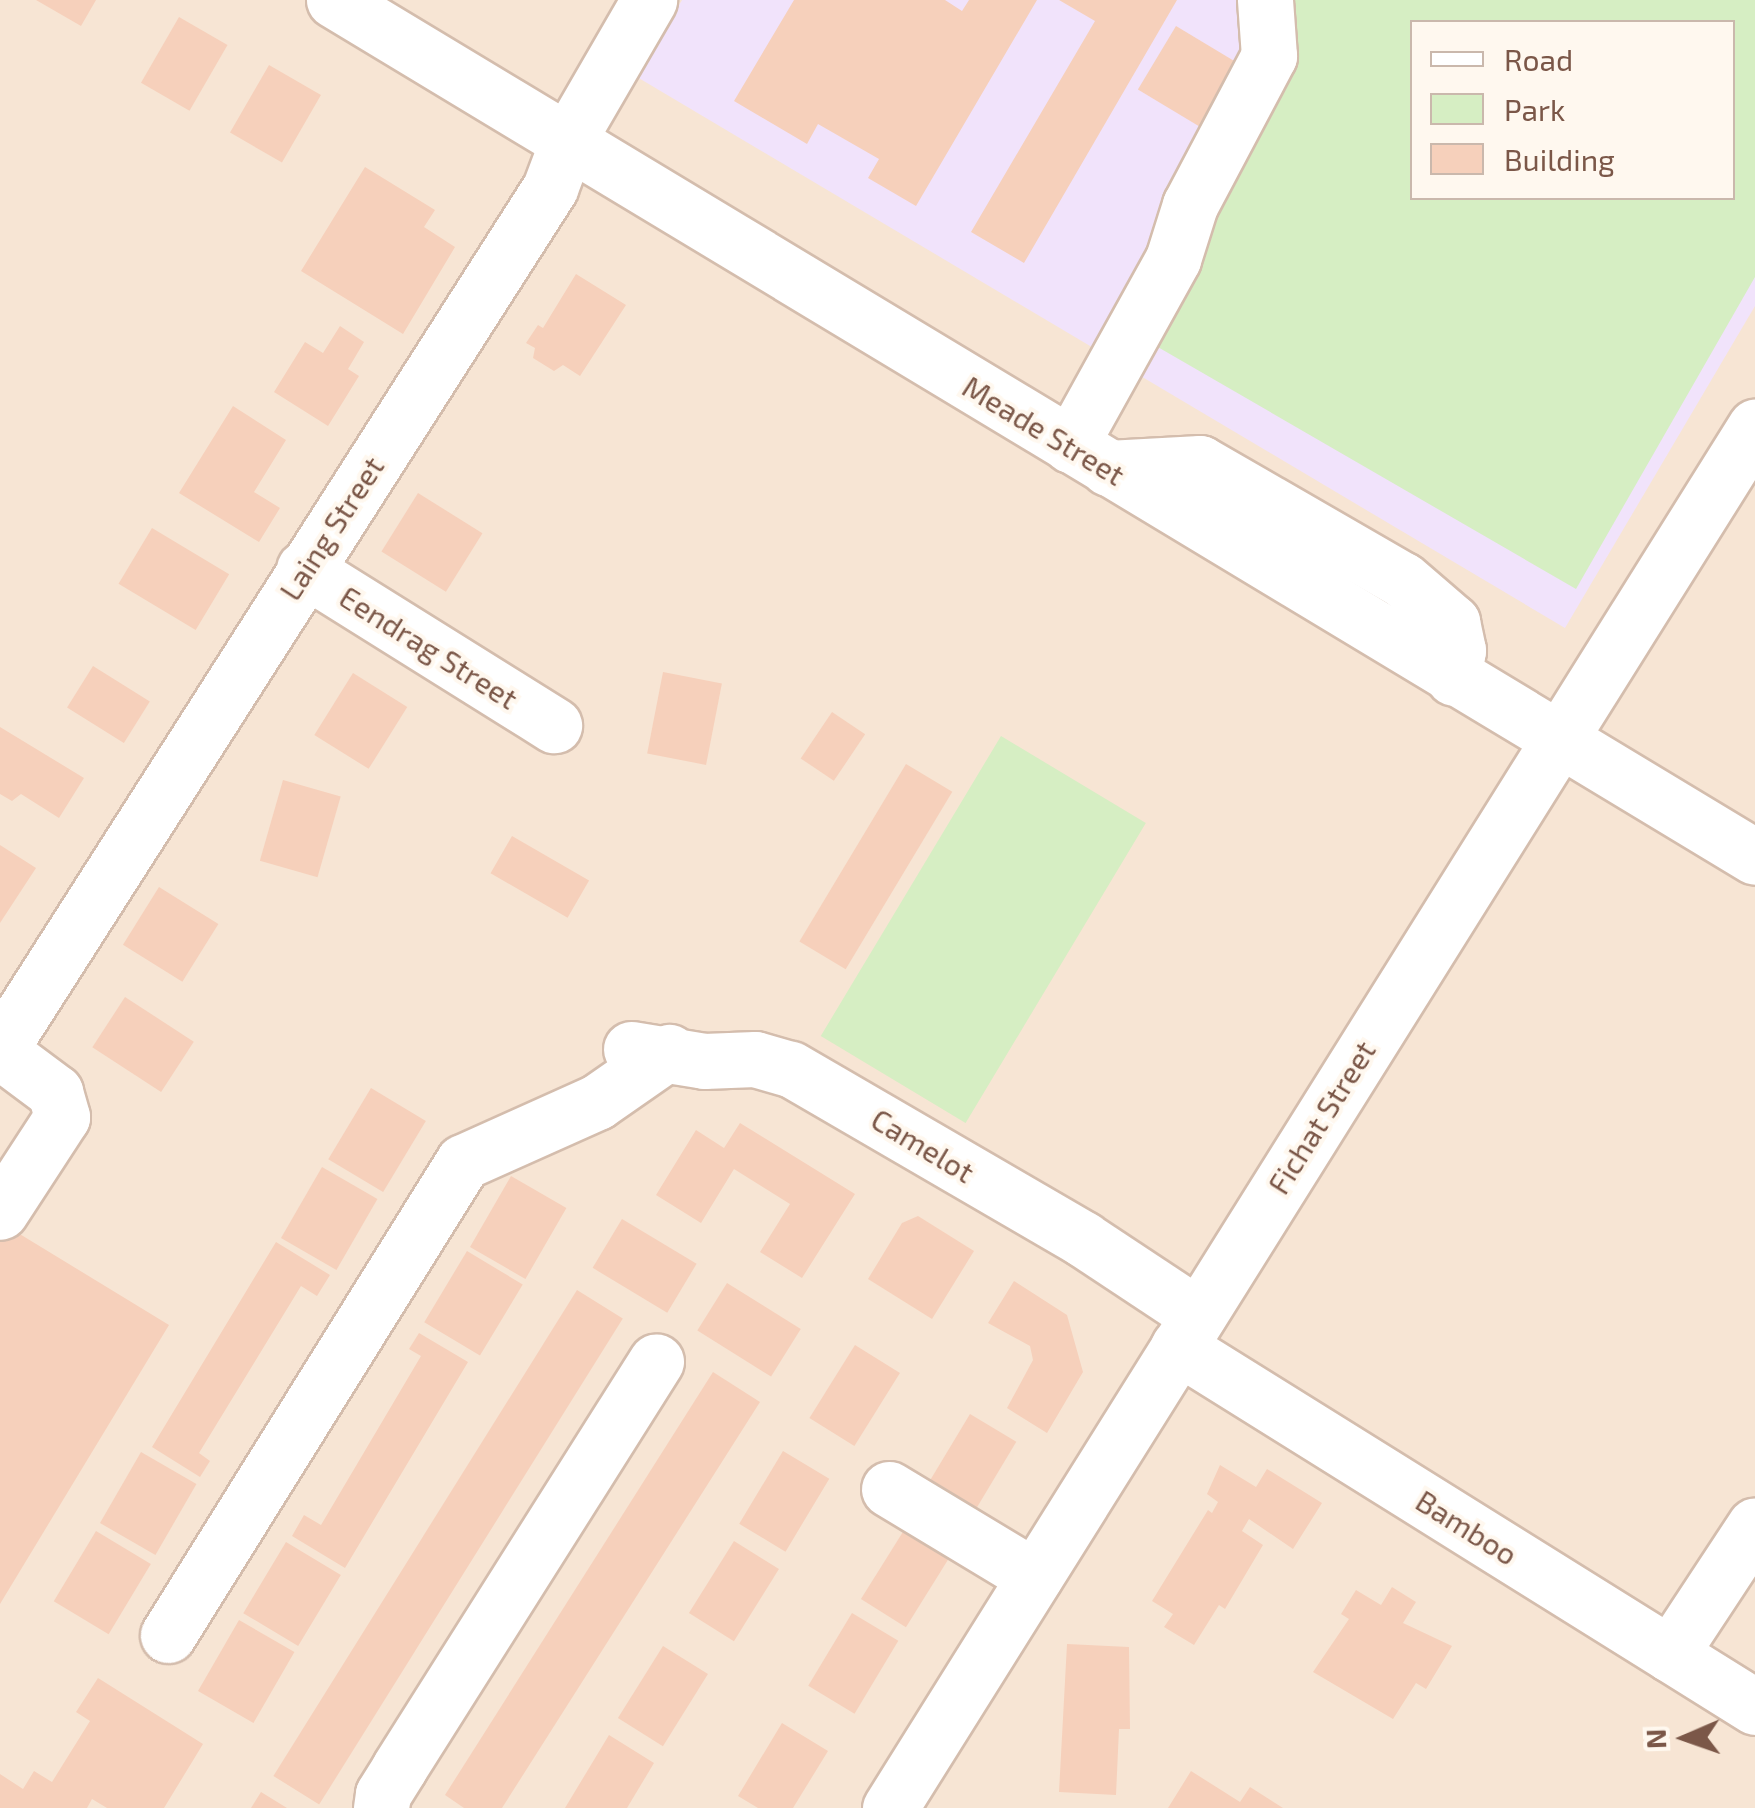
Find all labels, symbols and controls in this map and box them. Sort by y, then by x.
legend [1410,20,1735,200]
text: Road [1504,41,1573,77]
text: Park [1504,91,1565,127]
text: Building [1504,141,1615,177]
street label: Meade Street [957,368,1131,492]
street label: Laing Street [271,450,391,606]
street label: Eendrag Street [333,578,525,716]
street label: Fichat Street [1260,1034,1382,1200]
street label: Camelot [865,1100,981,1190]
street label: Bamboo [1410,1482,1524,1572]
north arrow [1635,1688,1735,1788]
text: N [1638,1728,1672,1750]

